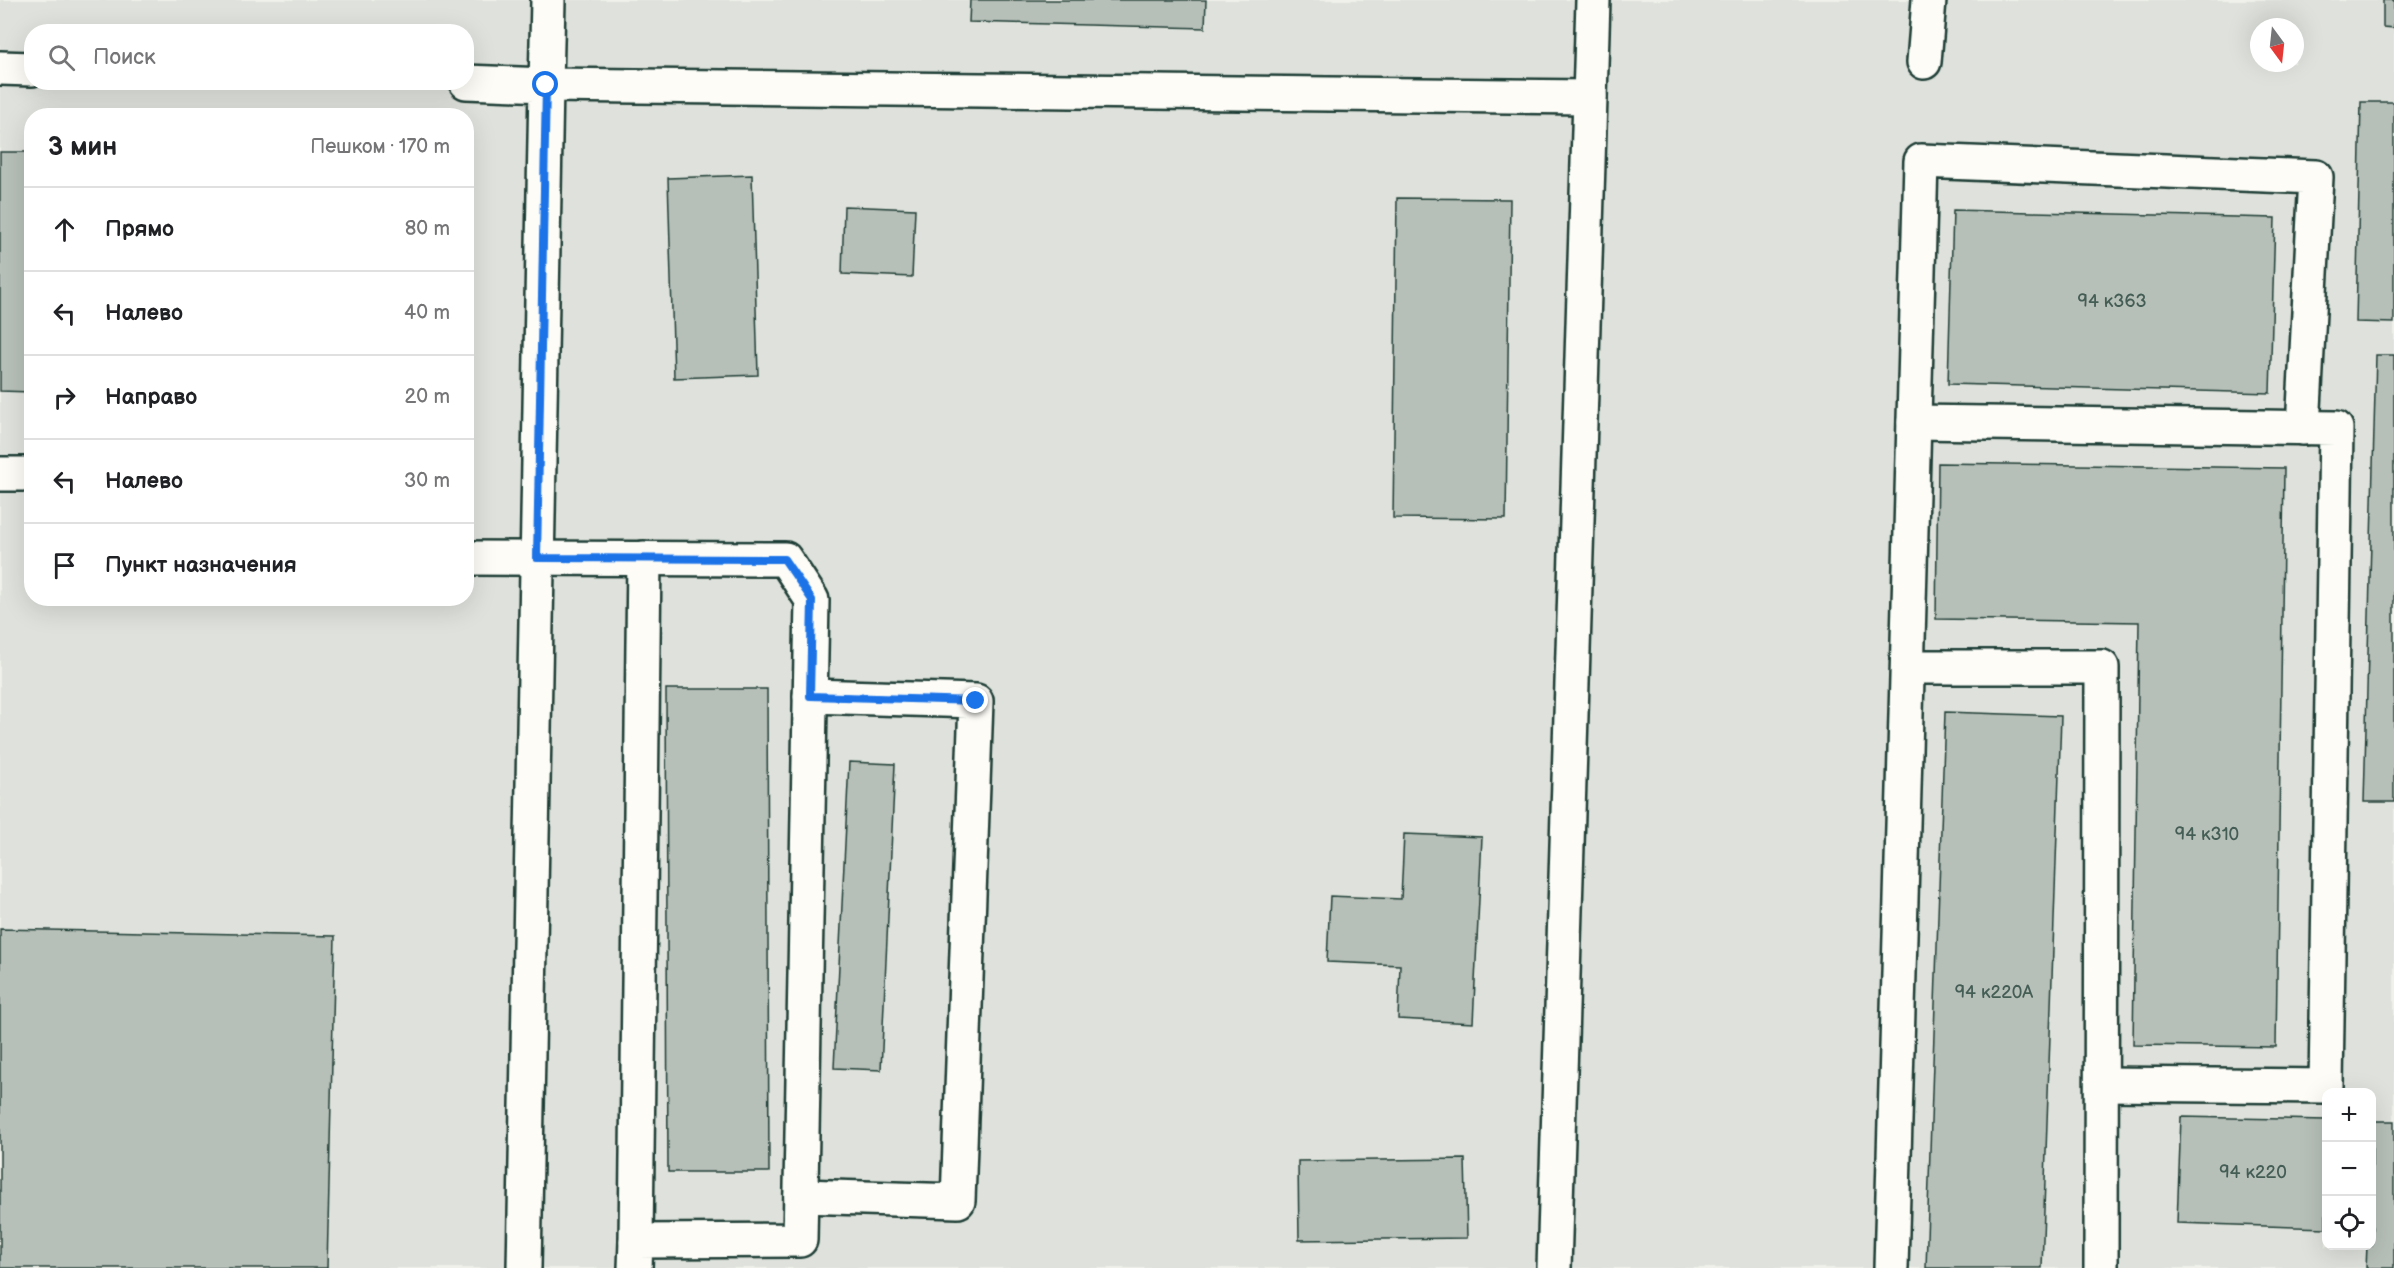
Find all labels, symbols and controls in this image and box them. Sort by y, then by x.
north arrow [2250,18,2304,72]
search box [24,24,474,90]
icon: search [45,41,78,74]
text: Поиск [93,44,156,71]
route start [532,71,558,97]
text: 3 мин [48,132,117,163]
text: Пешком · 170 m [310,135,450,159]
icon: ahead [48,213,81,246]
text: Прямо [105,216,174,243]
text: 80 m [405,217,450,241]
house number: 94 к363 [2078,291,2146,312]
icon: left [48,297,81,330]
text: Налево [105,300,183,327]
text: 40 m [404,301,450,325]
icon: right [48,381,81,414]
text: Направо [105,384,197,411]
text: 20 m [405,385,450,409]
icon: left [48,465,81,498]
text: Налево [105,468,183,495]
text: 30 m [404,469,450,493]
icon: arrive [48,549,81,582]
text: Пункт назначения [105,552,297,579]
route end [962,687,988,713]
house number: 94 к310 [2175,824,2239,845]
house number: 94 к220А [1955,982,2033,1003]
map controls [2322,1088,2376,1250]
button: + [2322,1088,2376,1142]
button: − [2322,1142,2376,1196]
house number: 94 к220 [2219,1162,2287,1183]
button: locate [2322,1196,2376,1250]

